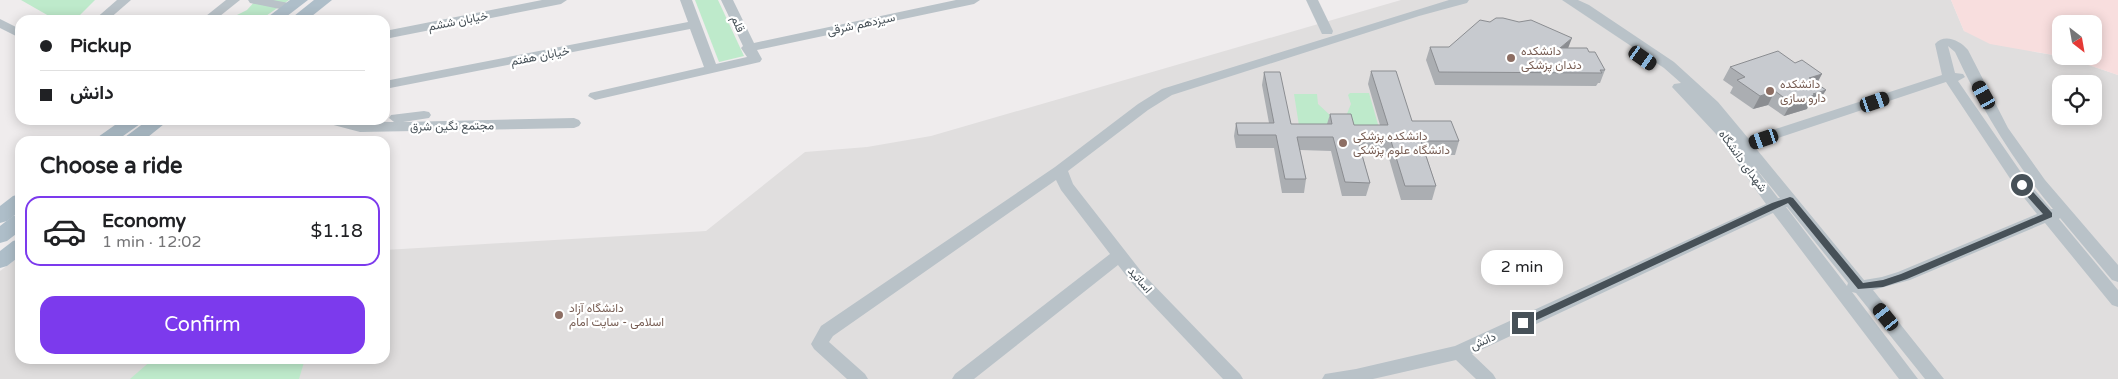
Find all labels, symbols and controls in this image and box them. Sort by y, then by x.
street label: خیابان ششم [427,8,489,35]
street label: سیزدهم شرقی [826,10,897,39]
street label: قلم [727,13,748,35]
north arrow [2052,15,2102,65]
map controls [2052,15,2102,125]
text: Pickup [70,35,131,57]
street label: خیابان هفتم [509,43,571,70]
car [1626,43,1659,73]
place label: دانشکده دندان پزشکی [1521,44,1582,73]
marker: دانشکده دندان پزشکی [1505,52,1517,64]
button: locate [2052,75,2102,125]
place label: دانشکده دارو سازی [1780,77,1826,106]
car [1970,78,1997,112]
text: دانش [70,82,114,104]
marker: دانشکده دارو سازی [1764,85,1776,97]
car [1858,90,1891,114]
street label: مجتمع نگین شرق [410,118,494,136]
street label: شهدای دانشگاه [1715,127,1770,195]
car [1747,127,1780,151]
place label: دانشکده پزشکی دانشگاه علوم پزشکی [1353,129,1450,158]
marker: دانشکده پزشکی دانشگاه علوم پزشکی [1337,137,1349,149]
text: Choose a ride [40,153,183,179]
route start [2011,174,2033,196]
icon: car [42,209,87,254]
text: Economy [102,210,186,232]
text: $1.18 [311,220,363,242]
text: 1 min · 12:02 [102,232,201,252]
callout: 2 min [1482,250,1564,286]
text: 2 min [1501,257,1543,277]
street label: اساتید [1125,264,1155,296]
button: Confirm [40,296,365,354]
place label: دانشگاه آزاد اسلامی - سایت امام [569,301,664,330]
car [1870,301,1901,333]
marker: دانشگاه آزاد اسلامی - سایت امام [553,309,565,321]
route end [1512,312,1534,334]
street label: دانش [1468,329,1499,354]

